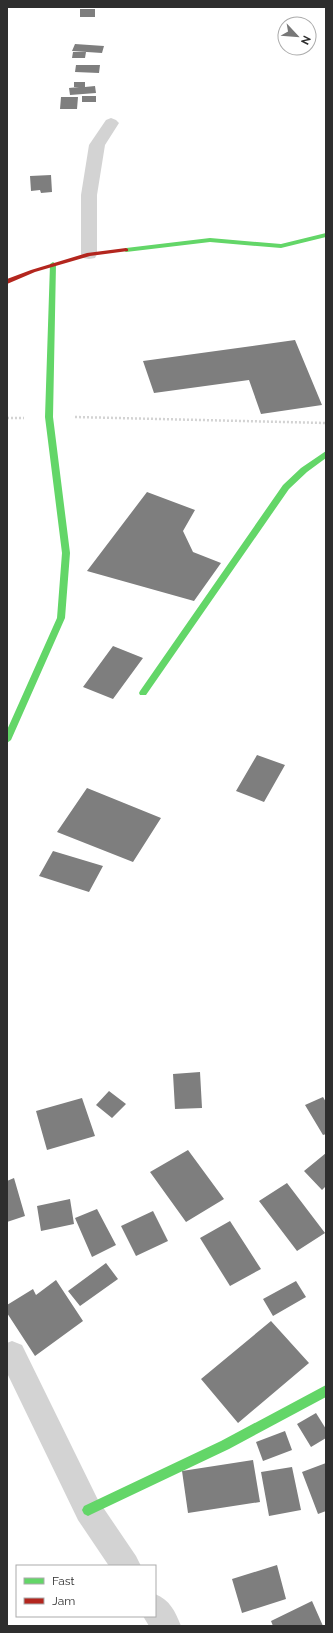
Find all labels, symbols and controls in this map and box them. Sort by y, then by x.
north arrow [277,16,317,56]
text: N [298,34,313,47]
legend [16,1565,156,1617]
text: Fast [52,1574,75,1588]
text: Jam [52,1594,75,1608]

